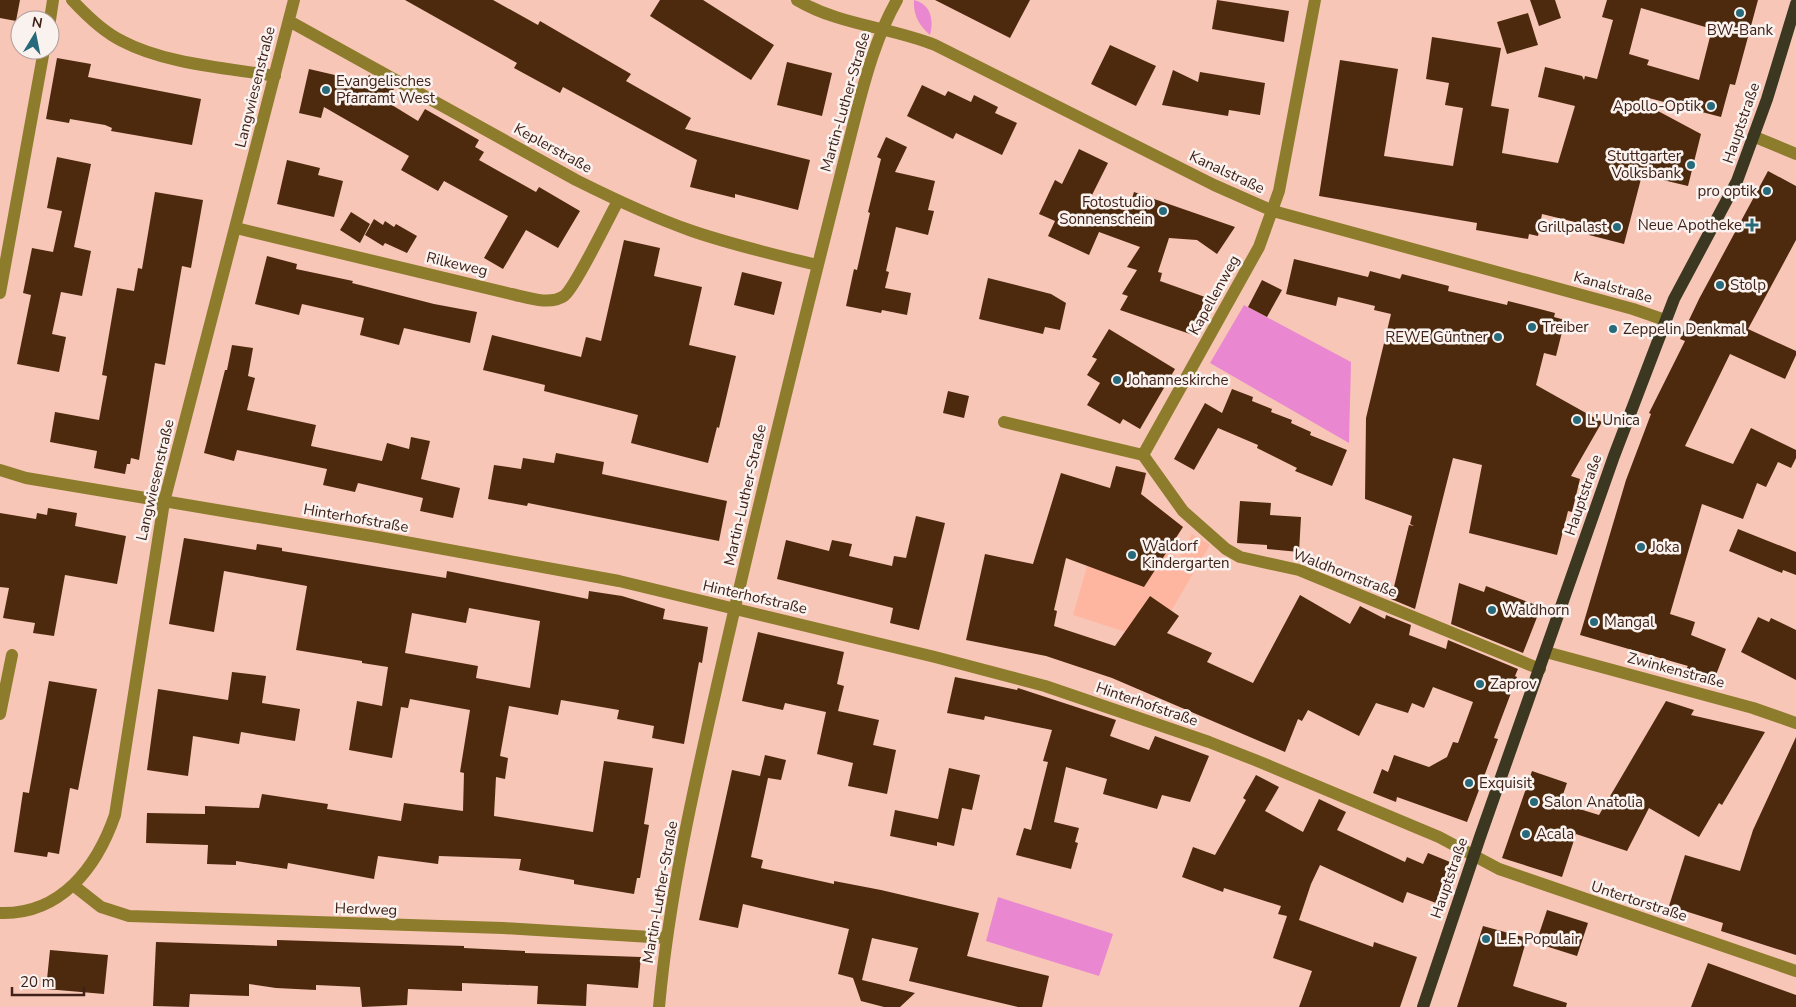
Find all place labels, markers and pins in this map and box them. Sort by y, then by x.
marker: BW-Bank [1734,7,1746,19]
place label: BW-Bank [1707,20,1774,40]
place label: Evangelisches Pfarramt West [336,71,436,108]
marker: Evangelisches Pfarramt West [320,84,332,96]
place label: Apollo-Optik [1613,96,1701,116]
marker: Apollo-Optik [1705,100,1717,112]
place label: Stuttgarter Volksbank [1607,146,1682,183]
marker: Stuttgarter Volksbank [1685,159,1697,171]
place label: pro optik [1698,181,1757,201]
marker: pro optik [1761,185,1773,197]
place label: Fotostudio Sonnenschein [1059,192,1153,229]
marker: Fotostudio Sonnenschein [1157,205,1169,217]
place label: Neue Apotheke [1638,215,1742,235]
place label: Grillpalast [1537,217,1608,237]
marker: Neue Apotheke [1746,219,1758,231]
marker: Grillpalast [1611,221,1623,233]
place label: Stolp [1730,275,1766,295]
marker: Stolp [1714,279,1726,291]
place label: Treiber [1542,317,1589,337]
place label: Zeppelin Denkmal [1623,319,1746,339]
marker: Treiber [1526,321,1538,333]
marker: Zeppelin Denkmal [1607,323,1619,335]
place label: REWE Güntner [1385,327,1489,347]
marker: REWE Güntner [1492,331,1504,343]
place label: Johanneskirche [1126,370,1229,390]
marker: Johanneskirche [1111,374,1123,386]
place label: L' Unica [1587,410,1640,430]
marker: L' Unica [1571,414,1583,426]
place label: Waldorf Kindergarten [1142,536,1230,573]
place label: Joka [1650,537,1680,557]
marker: Joka [1635,541,1647,553]
marker: Waldorf Kindergarten [1126,549,1138,561]
place label: Waldhorn [1502,600,1569,620]
marker: Waldhorn [1486,604,1498,616]
place label: Mangal [1604,612,1655,632]
marker: Mangal [1588,616,1600,628]
place label: Zaprov [1490,674,1537,694]
marker: Zaprov [1474,678,1486,690]
place label: Exquisit [1479,773,1533,793]
marker: Exquisit [1463,777,1475,789]
place label: Salon Anatolia [1544,792,1643,812]
marker: Salon Anatolia [1528,796,1540,808]
place label: Acala [1536,824,1574,844]
marker: Acala [1520,828,1532,840]
place label: L.E. Populair [1496,929,1580,949]
marker: L.E. Populair [1480,933,1492,945]

